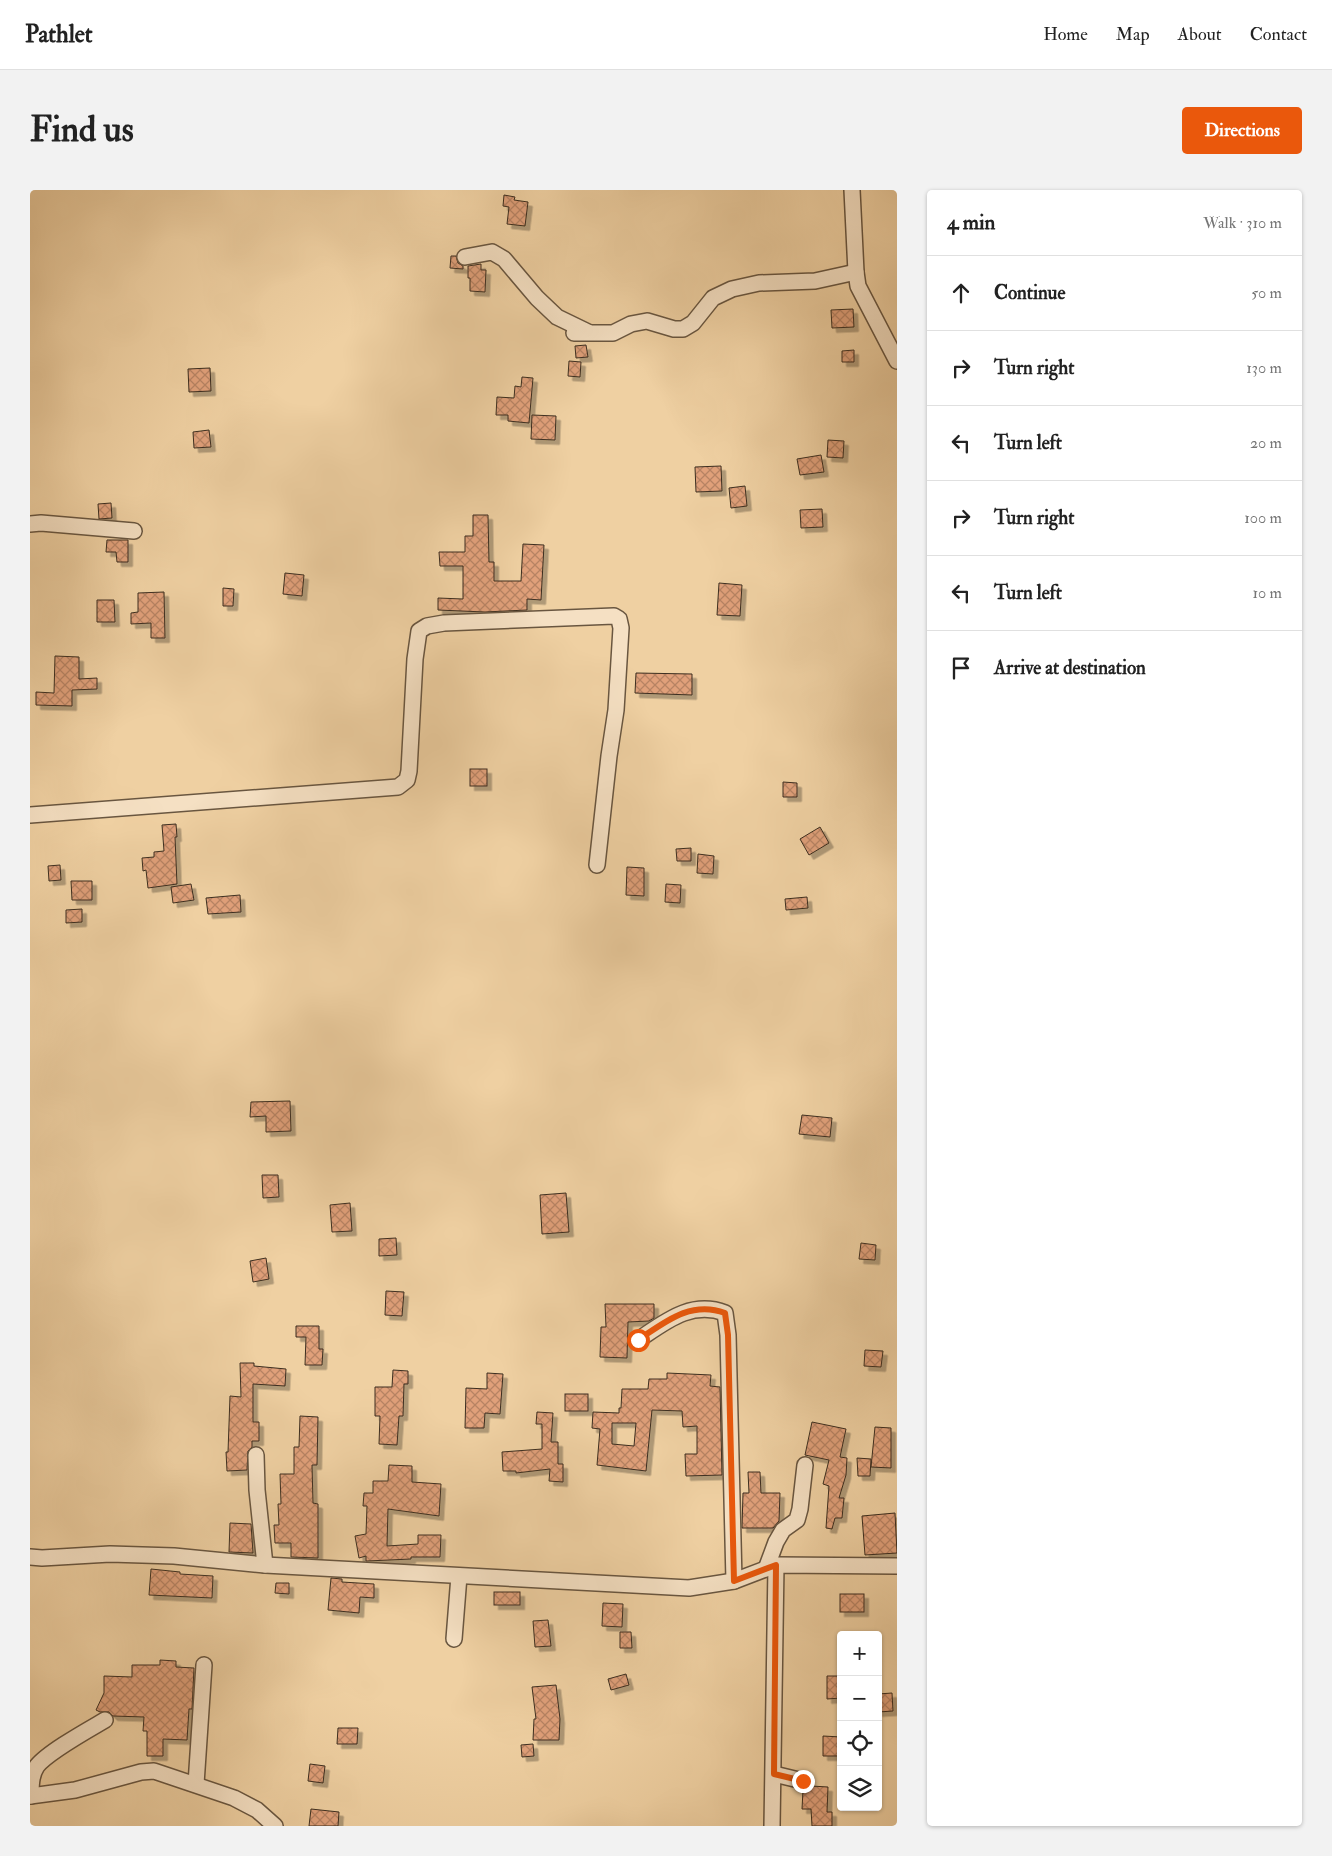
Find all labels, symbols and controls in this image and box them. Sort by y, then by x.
text: Pathlet [25,19,93,50]
text: Home [1043,23,1088,46]
text: Map [1116,23,1150,46]
text: About [1178,23,1222,46]
text: Contact [1250,23,1307,46]
button: Directions [1182,107,1302,154]
text: Find us [30,108,134,152]
text: 4 min [947,209,995,236]
text: Walk · 310 m [1203,213,1282,233]
icon: ahead [947,279,975,307]
text: Continue [994,281,1065,305]
text: 50 m [1251,283,1282,303]
icon: right [947,354,975,382]
text: Turn right [994,356,1074,380]
text: 130 m [1246,358,1282,378]
icon: left [947,429,975,457]
text: Turn left [994,431,1062,455]
text: 20 m [1250,433,1282,453]
icon: right [947,504,975,532]
text: Turn right [994,506,1074,530]
text: 100 m [1244,508,1282,528]
icon: left [947,579,975,607]
text: Turn left [994,581,1062,605]
text: 10 m [1252,583,1282,603]
icon: arrive [947,654,975,682]
text: Arrive at destination [994,656,1146,680]
route start [627,1329,650,1352]
map controls [837,1631,882,1811]
button: + [837,1631,882,1676]
button: − [837,1676,882,1721]
button: locate [837,1721,882,1766]
button: layers [837,1766,882,1811]
route end [792,1770,815,1793]

